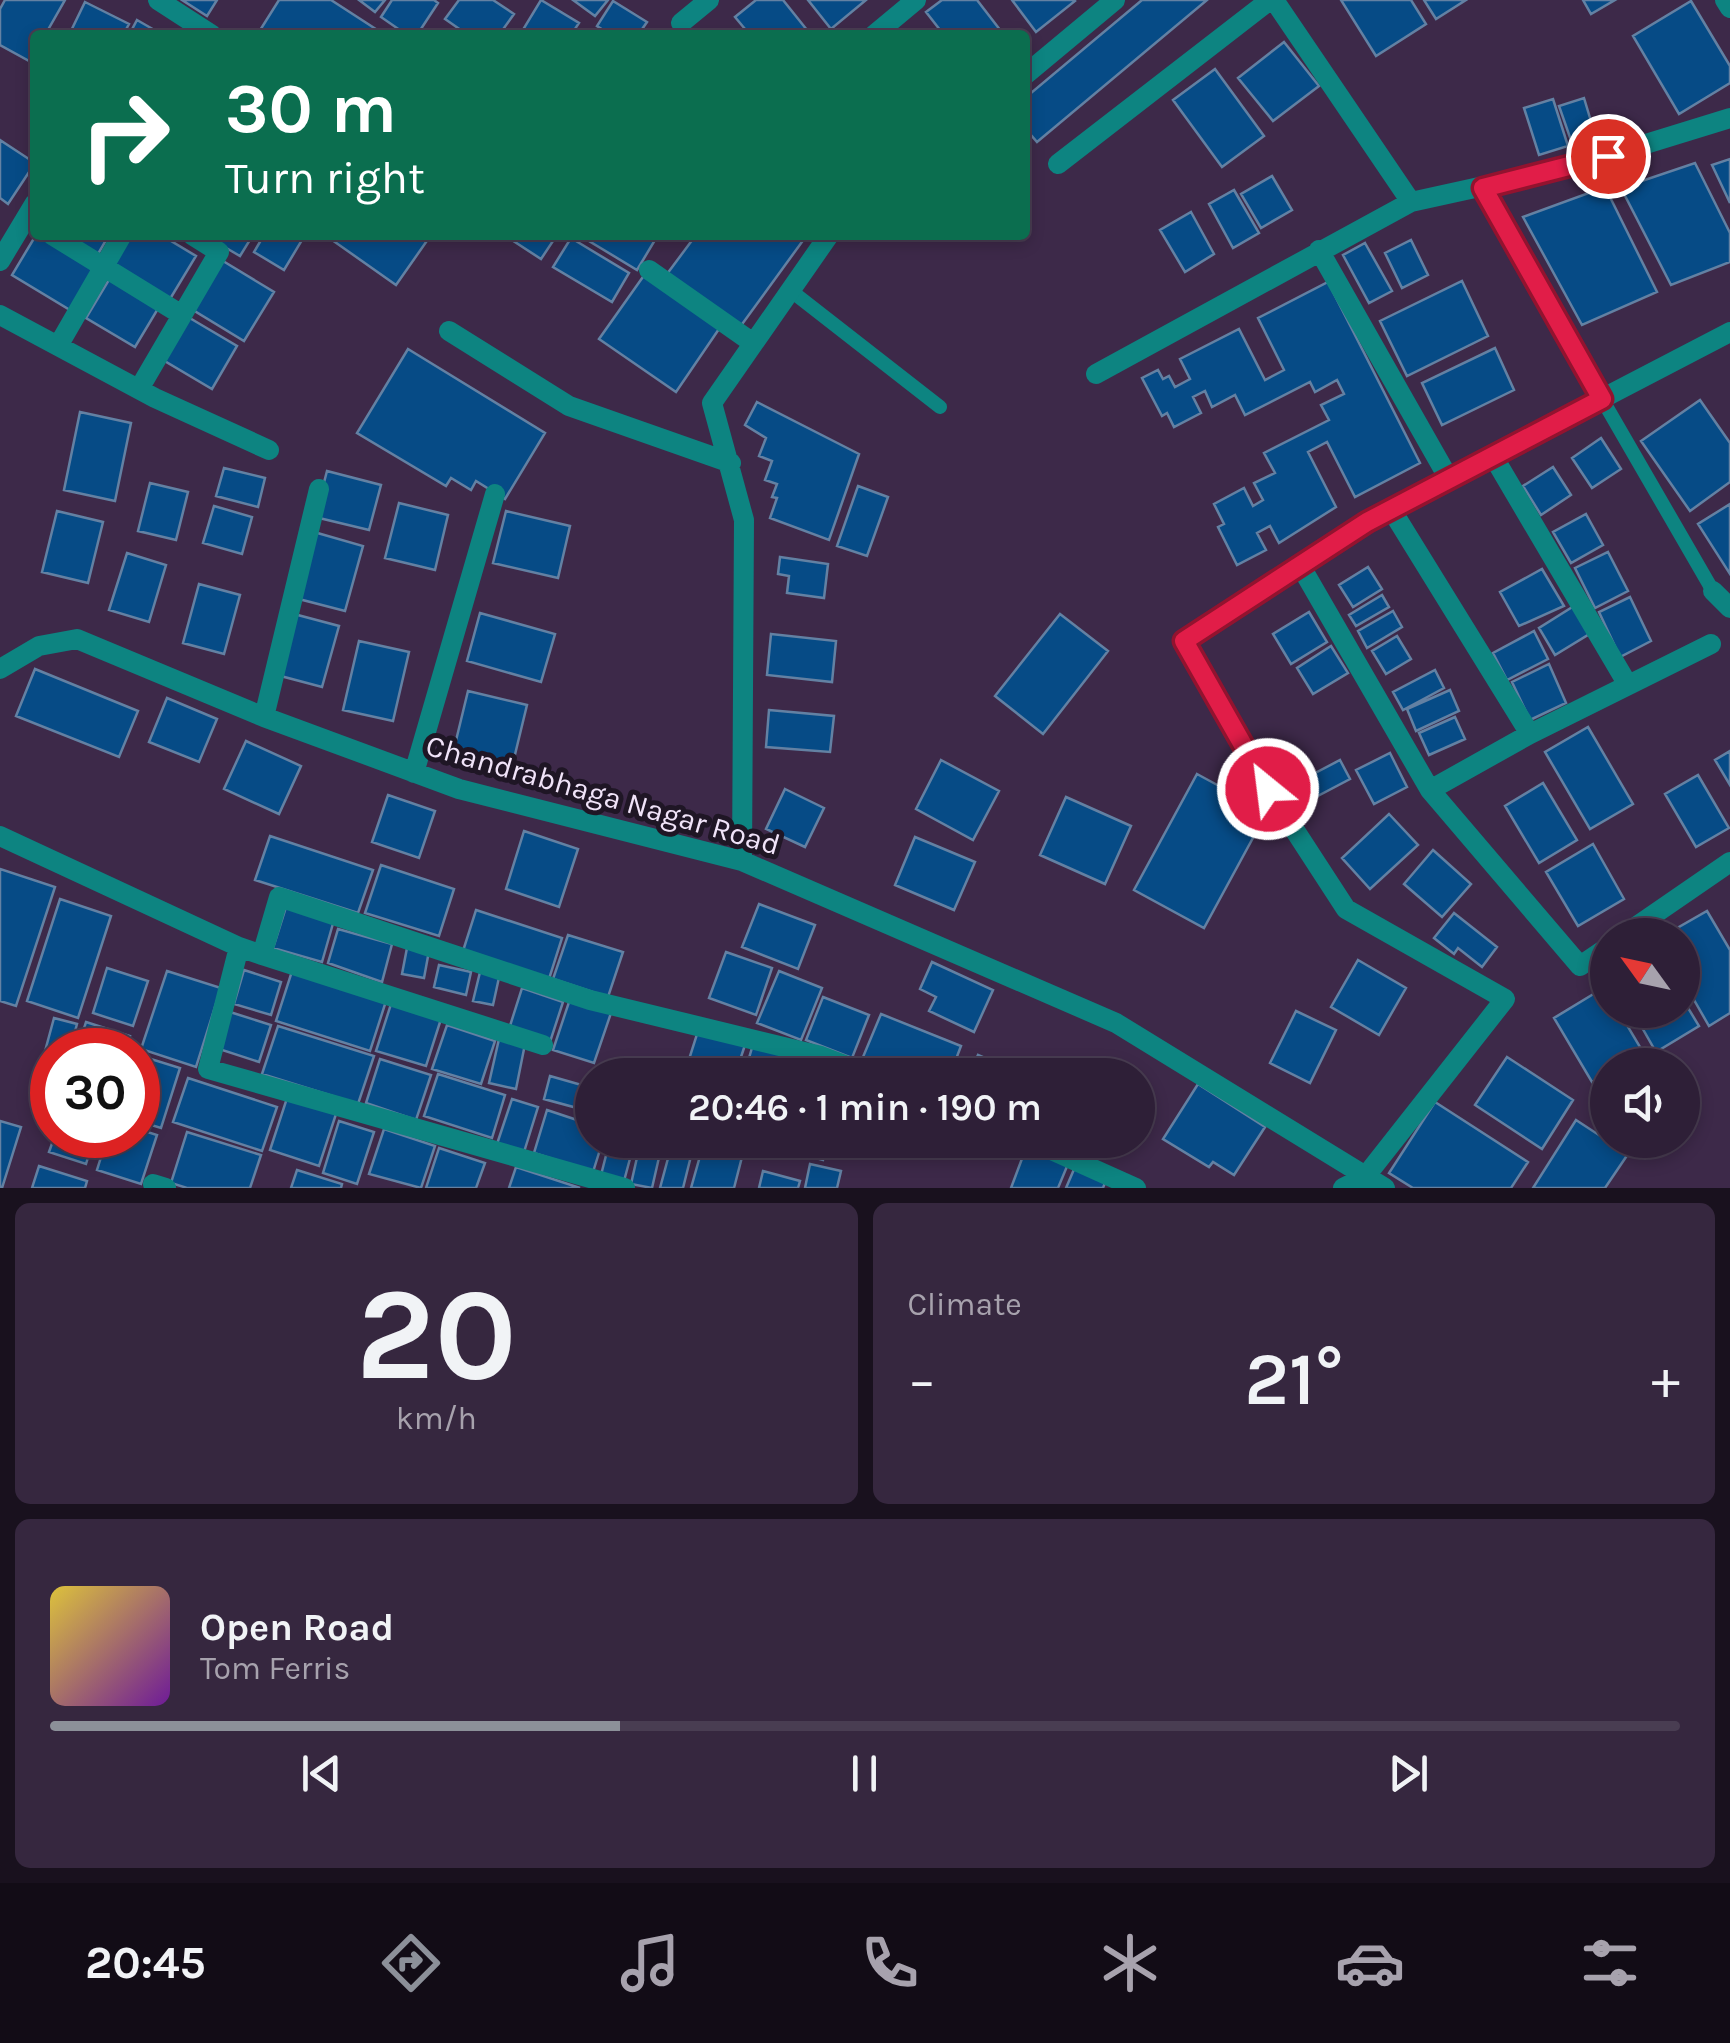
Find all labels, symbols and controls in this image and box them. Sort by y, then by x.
text: 30 m [225,68,397,150]
icon: right [60,70,190,200]
pin [1566,114,1651,199]
icon: arrive [1581,129,1636,184]
text: Turn right [225,152,425,204]
street label: Chandrabhaga Nagar Road [422,727,784,863]
position arrow [1216,737,1320,841]
north arrow [1590,918,1700,1028]
map controls [1590,918,1700,1158]
speed limit sign: 30 [30,1028,160,1158]
button: sound [1590,1048,1700,1158]
text: 20:46 · 1 min · 190 m [688,1085,1042,1130]
text: 20 [356,1259,517,1411]
text: Climate [908,1286,1022,1323]
text: 21° [1244,1335,1343,1423]
text: − [908,1348,936,1412]
text: + [1651,1348,1680,1412]
text: km/h [396,1400,477,1437]
text: Open Road [200,1605,394,1650]
text: Tom Ferris [200,1650,350,1687]
icon: previous [294,1746,349,1801]
icon: pause [837,1746,892,1801]
icon: next [1381,1746,1436,1801]
icon: directions [376,1928,446,1998]
icon: music [615,1928,685,1998]
icon: phone [855,1928,925,1998]
icon: climate [1095,1928,1165,1998]
icon: car [1335,1928,1405,1998]
icon: filters [1575,1928,1645,1998]
text: 20:45 [85,1937,206,1989]

